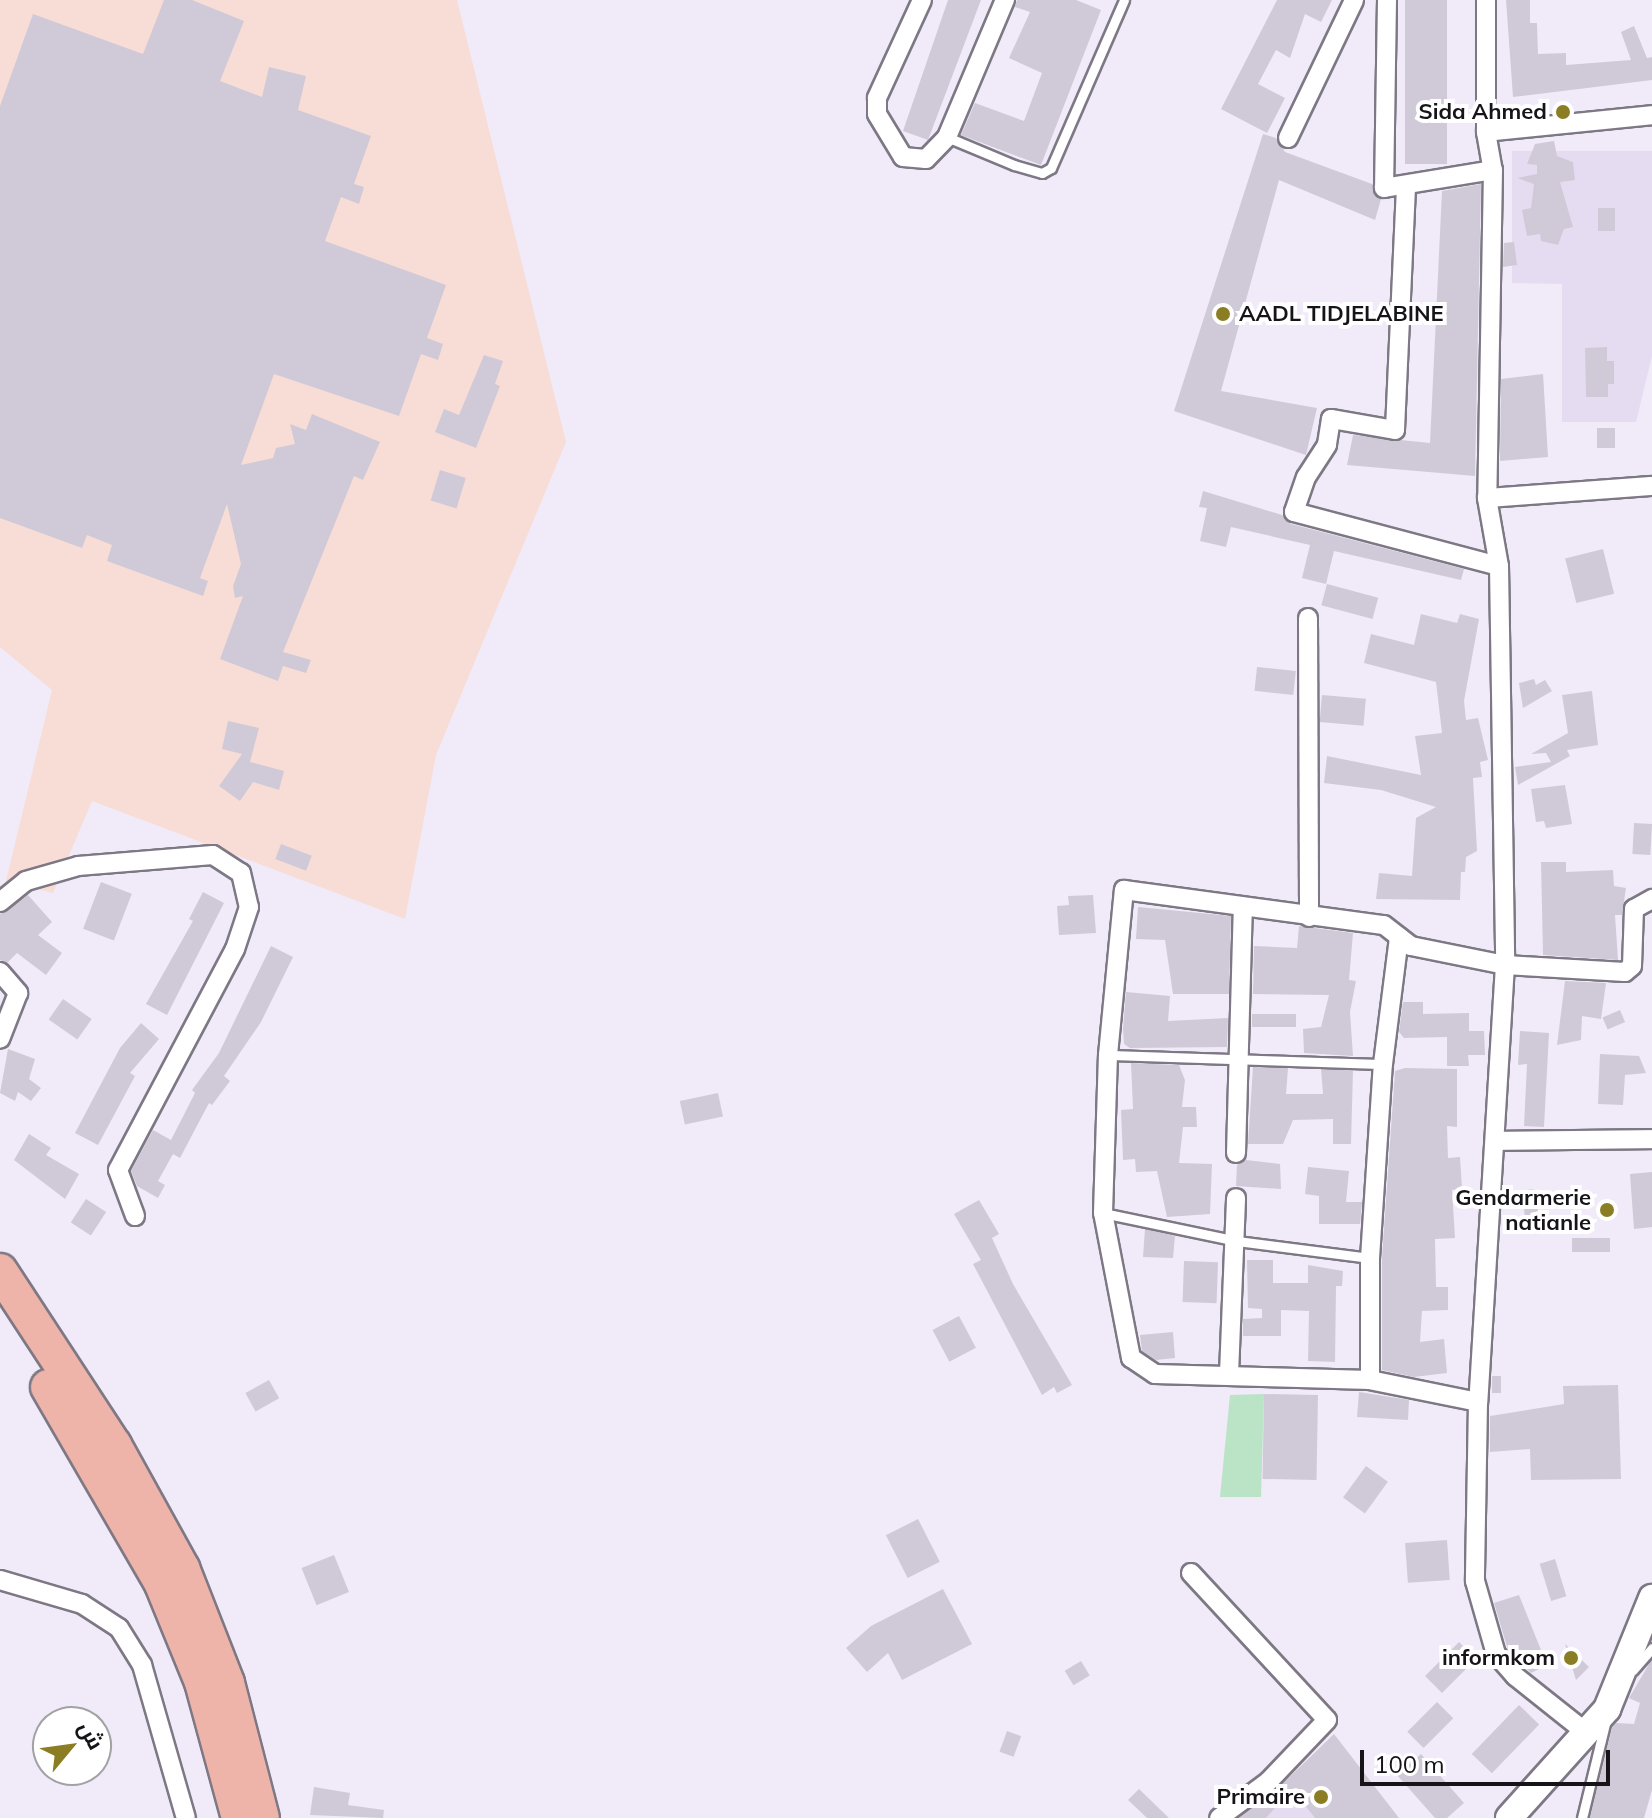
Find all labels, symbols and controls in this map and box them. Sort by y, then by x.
place label: Sida Ahmed [1419,99,1547,125]
marker: Sida Ahmed [1554,103,1572,121]
place label: AADL TIDJELABINE [1239,301,1444,327]
marker: AADL TIDJELABINE [1214,305,1232,323]
place label: Gendarmerie natianle [1455,1184,1591,1236]
marker: Gendarmerie natianle [1598,1201,1616,1219]
place label: informkom [1442,1645,1555,1671]
marker: informkom [1562,1649,1580,1667]
north arrow [32,1706,112,1786]
text: ش [72,1716,110,1754]
scale bar [1364,1734,1614,1784]
text: 100 m [1374,1749,1445,1779]
place label: Primaire [1216,1784,1305,1810]
marker: Primaire [1312,1788,1330,1806]

